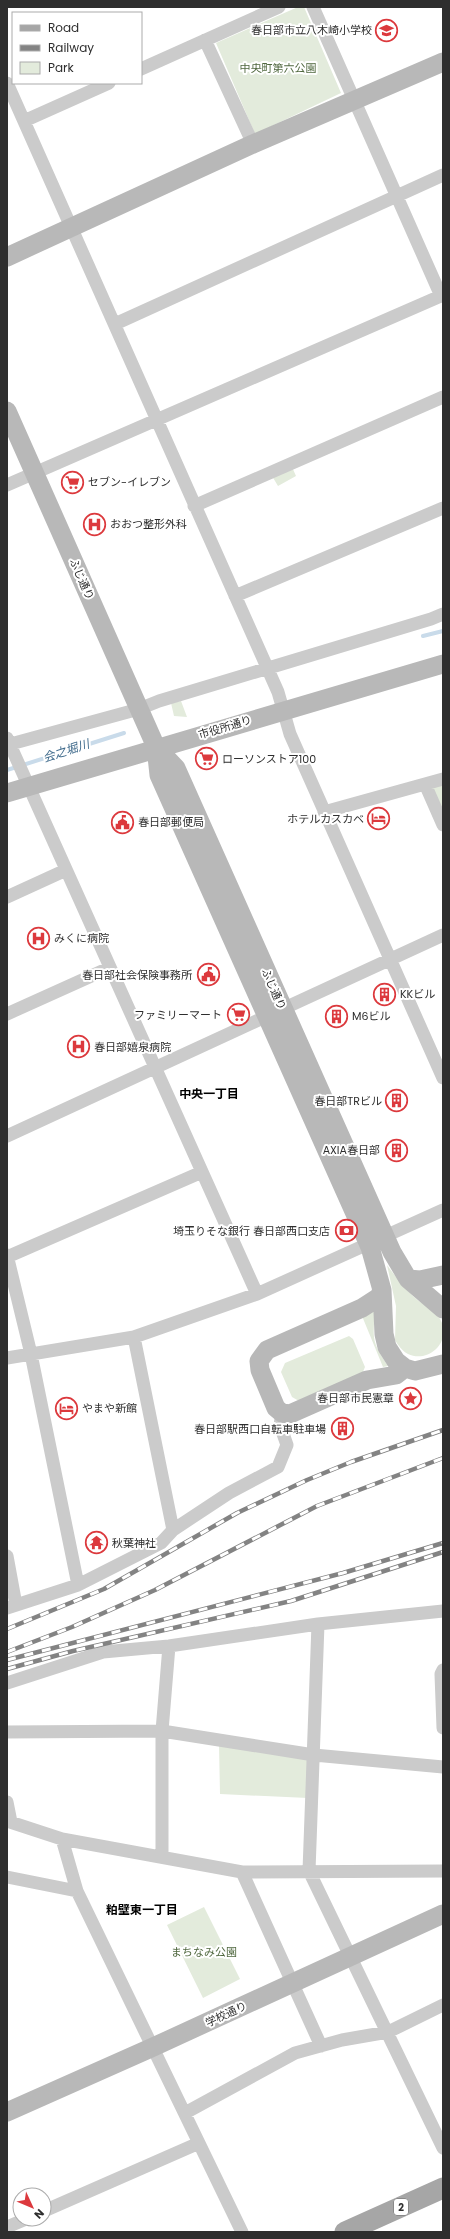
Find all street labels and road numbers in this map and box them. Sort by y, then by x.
street label: ふじ通り [66,556,98,602]
street label: 市役所通り [196,711,254,743]
street label: ふじ通り [258,966,290,1012]
street label: 学校通り [203,1997,249,2031]
road number: 2 [394,2199,408,2215]

